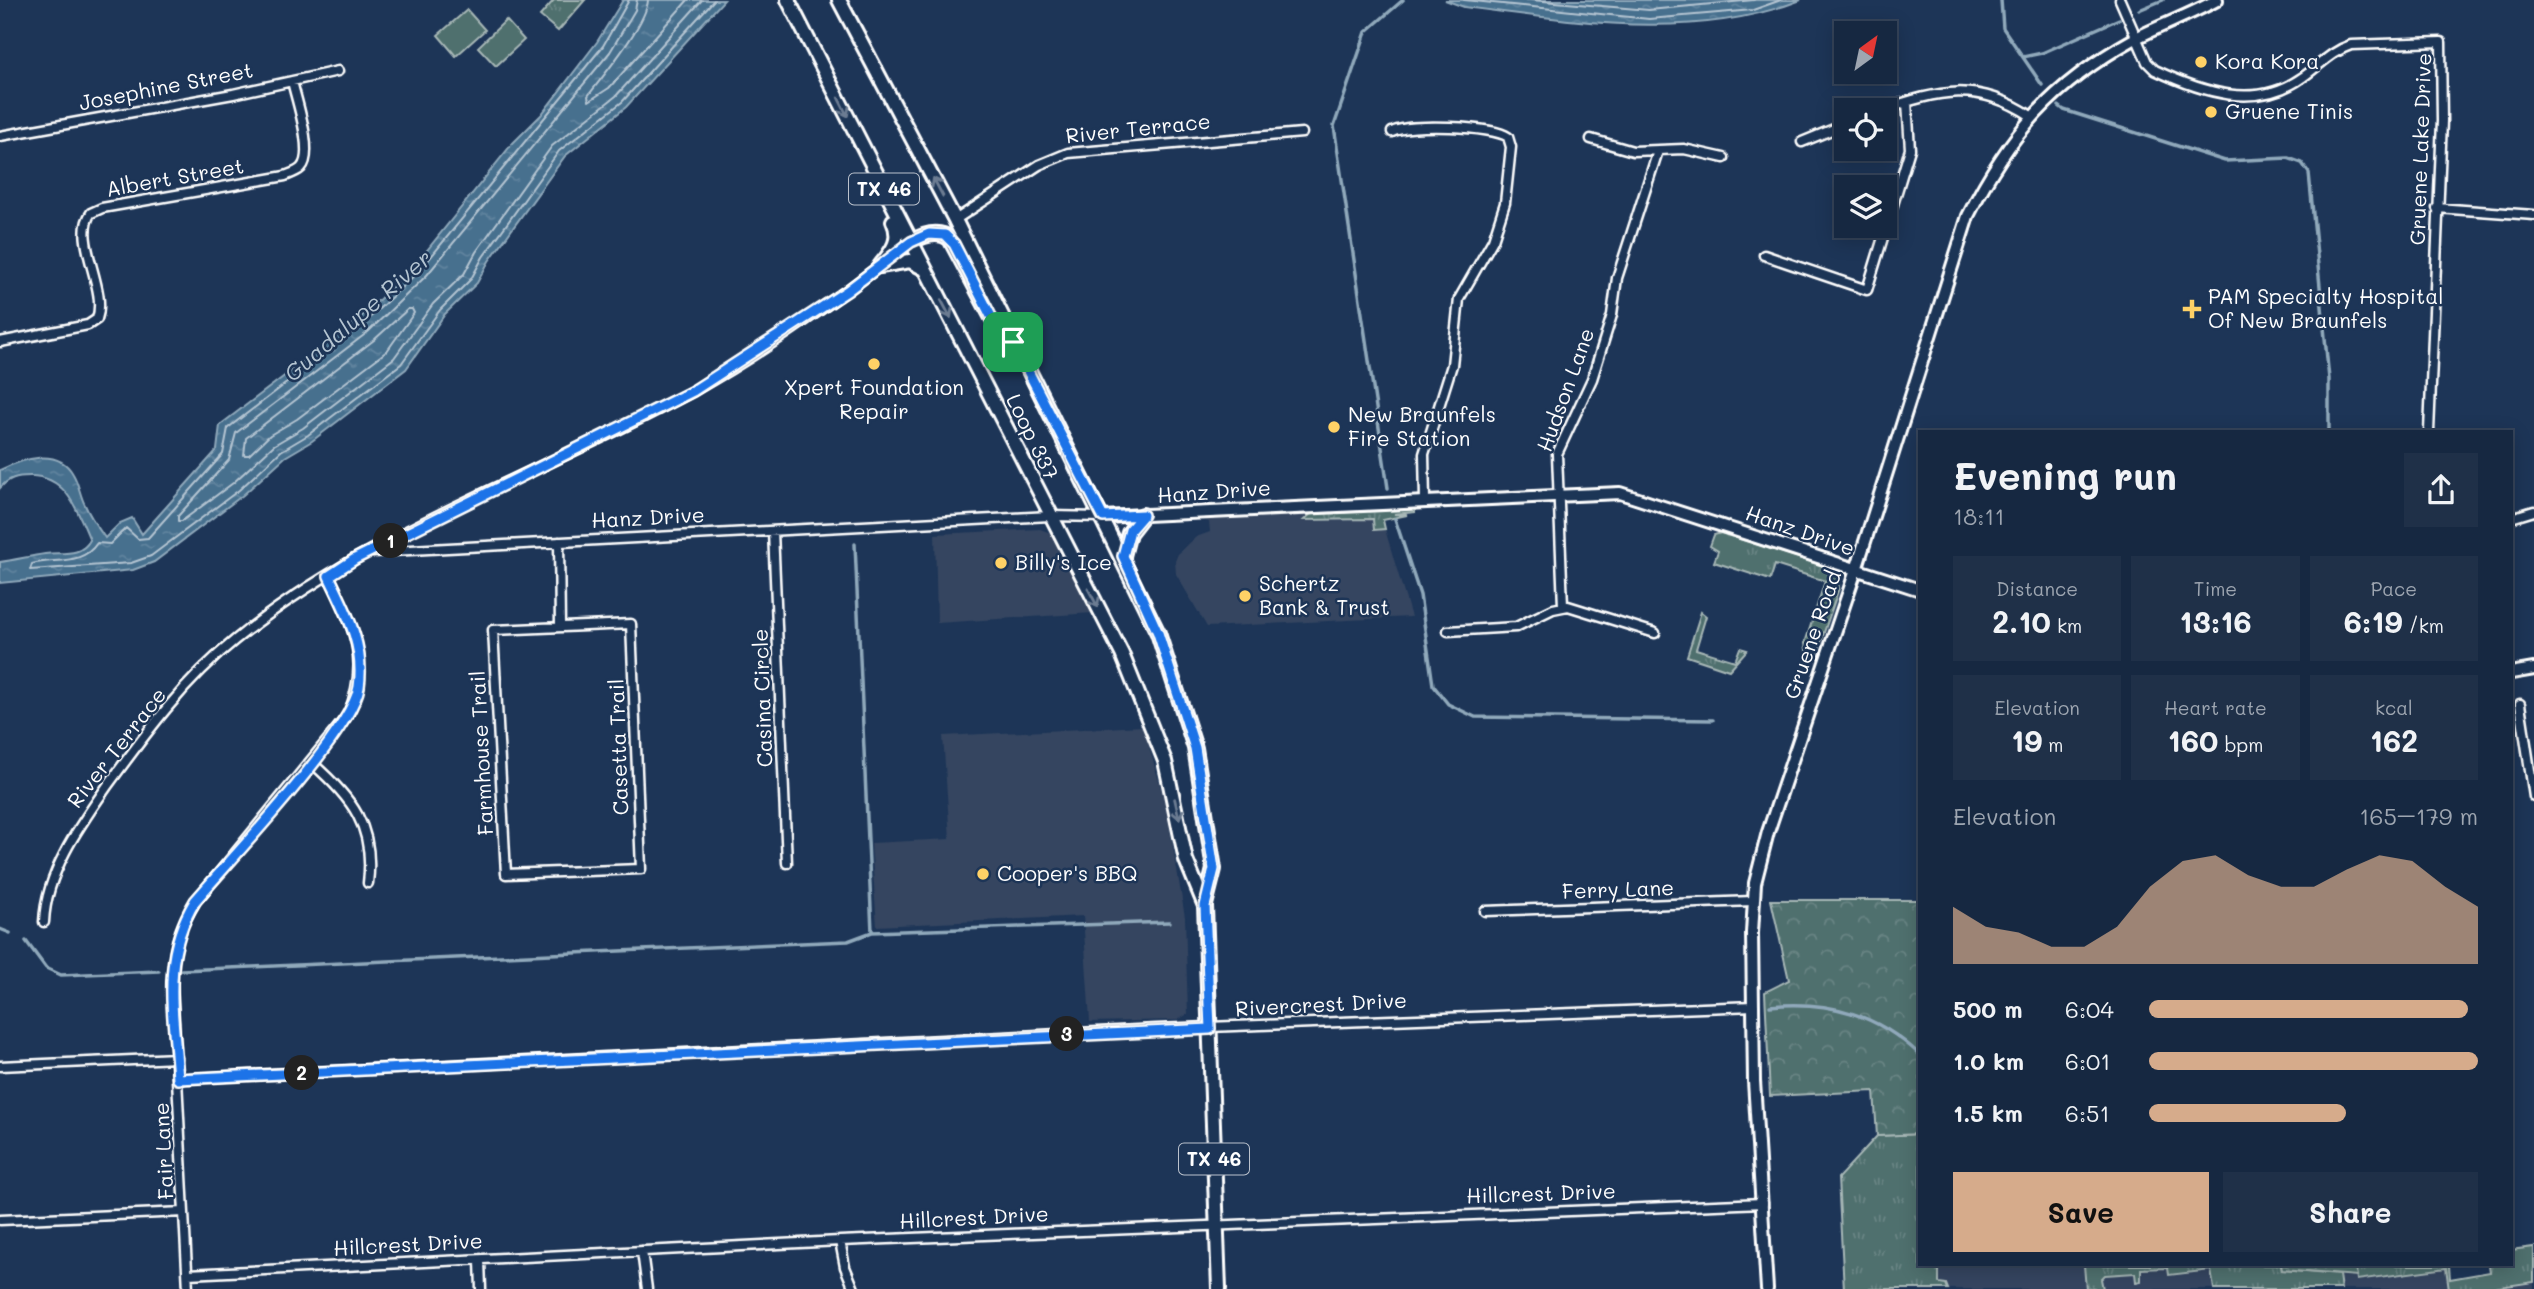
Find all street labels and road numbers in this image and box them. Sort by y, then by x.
street label: Gruene Lake Drive [2403,52,2436,246]
street label: Josephine Street [76,55,255,116]
street label: River Terrace [1064,106,1212,149]
street label: Albert Street [104,151,246,202]
road number: TX 46 [849,174,919,204]
street label: Hudson Lane [1530,324,1599,455]
street label: Loop 337 [1001,389,1066,484]
street label: Hanz Drive [1156,473,1271,508]
street label: Hanz Drive [1742,498,1859,561]
street label: Hanz Drive [590,500,705,533]
street label: Gruene Road [1777,567,1846,702]
street label: Casina Circle [746,628,777,768]
street label: Farmhouse Trail [463,670,498,836]
street label: Casetta Trail [602,678,633,816]
street label: River Terrace [60,681,171,813]
street label: Ferry Lane [1561,873,1675,904]
street label: Rivercrest Drive [1234,986,1408,1021]
street label: Fair Lane [146,1102,179,1200]
road number: TX 46 [1179,1144,1249,1175]
street label: Hillcrest Drive [1466,1176,1616,1209]
street label: Hillcrest Drive [899,1199,1049,1234]
street label: Hillcrest Drive [333,1226,483,1261]

